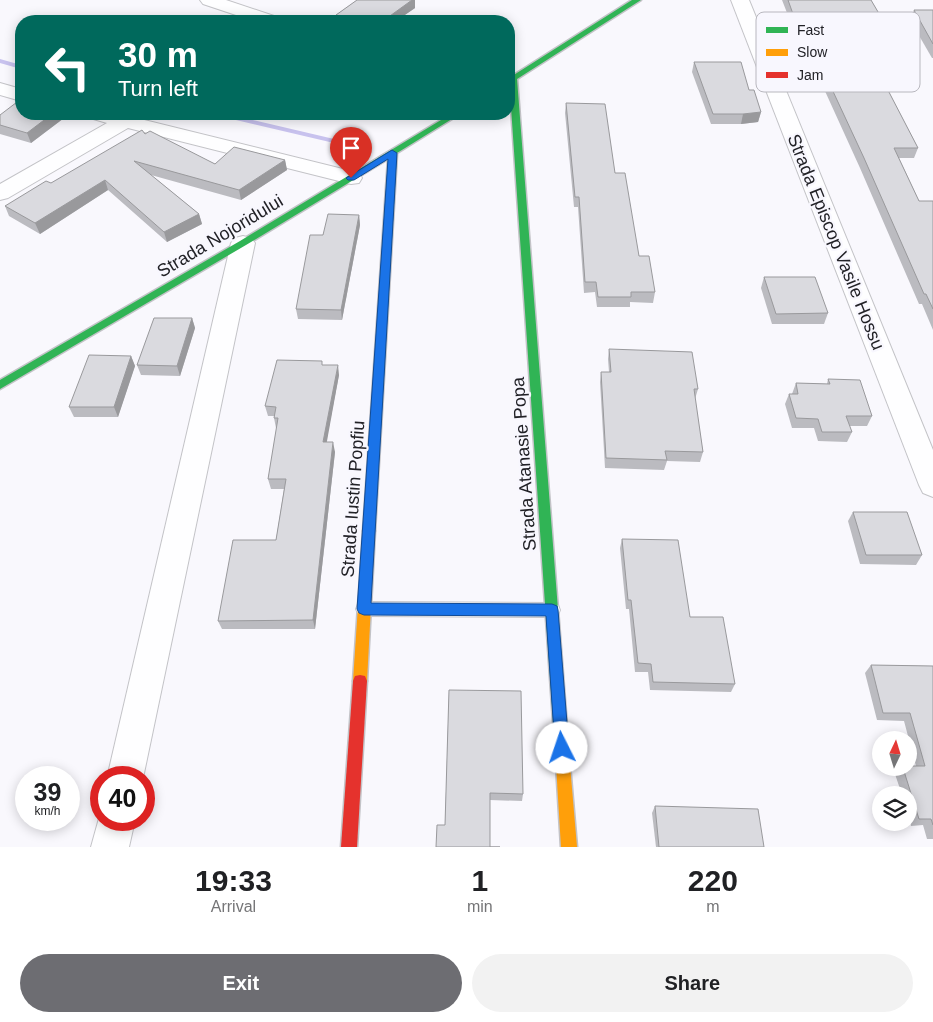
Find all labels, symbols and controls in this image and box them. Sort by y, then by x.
legend [756,12,920,92]
text: Fast [797,22,824,38]
icon: left [35,35,100,100]
text: 30 m [118,35,198,74]
text: Slow [797,44,828,60]
text: Jam [797,67,823,83]
text: Turn left [118,76,198,101]
pin [330,127,372,178]
street label: Strada Episcop Vasile Hossu [783,131,889,353]
icon: arrive [337,134,365,162]
street label: Strada Nojoridului [154,191,286,281]
street label: Strada Atanasie Popa [508,375,540,552]
street label: Strada Iustin Popfiu [338,420,368,578]
position arrow [535,721,587,773]
north arrow [872,731,918,776]
map controls [872,731,917,831]
speed limit sign: 40 [90,766,155,831]
text: 39 [34,778,61,806]
button: layers [872,786,917,831]
text: km/h [34,804,61,818]
text: 19:33 [195,864,272,897]
text: 1 [471,864,488,897]
text: 220 [688,864,738,897]
text: Arrival [211,898,256,915]
text: min [467,898,493,915]
text: m [706,898,719,915]
button: Exit [20,954,462,1012]
button: Share [472,954,913,1012]

